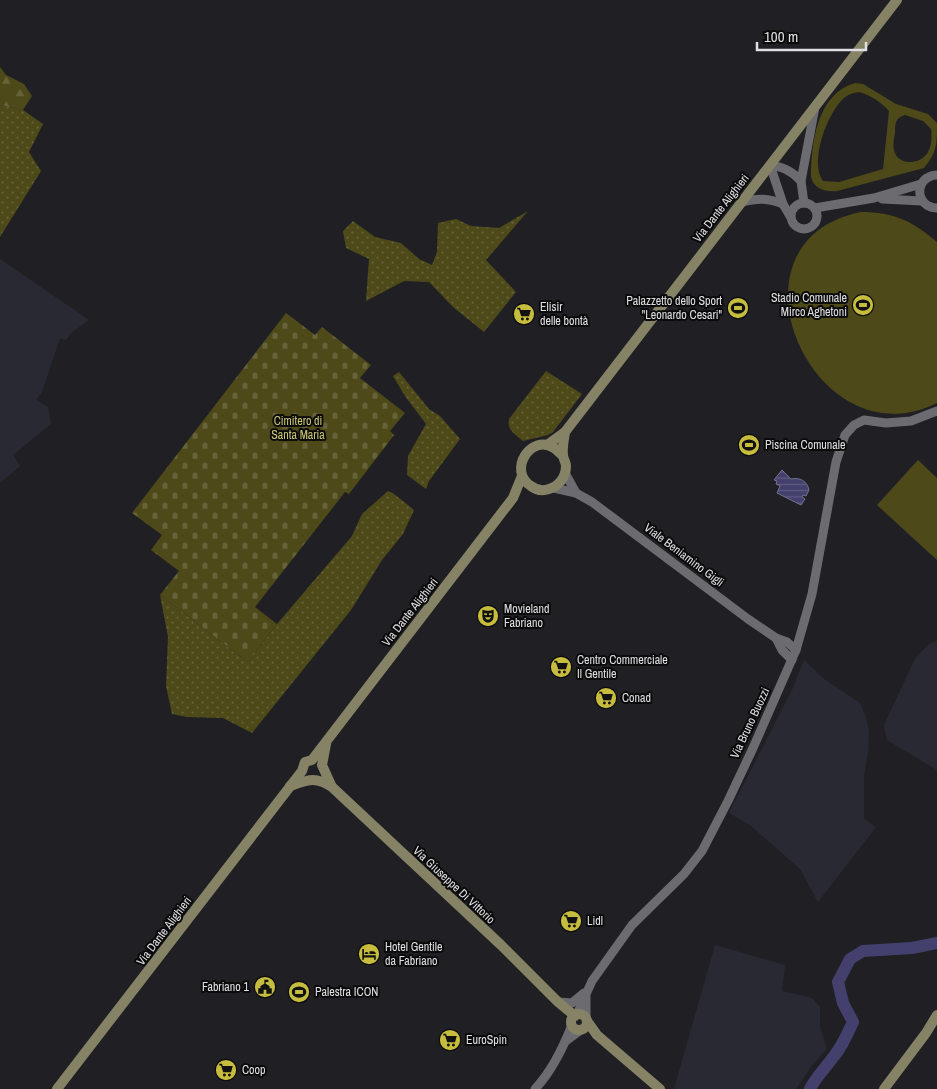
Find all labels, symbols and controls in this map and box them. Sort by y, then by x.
scale bar [757,20,866,52]
text: 100 m [764,26,798,47]
street label: Via Dante Alighieri [689,171,753,245]
place label: Stadio Comunale Mirco Aghetoni [771,290,847,320]
place label: Palazzetto dello Sport "Leonardo Cesari" [626,293,723,323]
sports icon: Stadio Comunale Mirco Aghetoni [851,293,875,317]
sports icon: Palazzetto dello Sport "Leonardo Cesari" [726,296,750,320]
place label: Elisir delle bontà [540,299,589,329]
supermarket icon: Elisir delle bontà [512,302,536,326]
park label: Cimitero di Santa Maria [271,413,325,443]
sports icon: Piscina Comunale [737,433,761,457]
place label: Piscina Comunale [765,437,845,453]
street label: Viale Beniamino Gigli [641,520,727,590]
street label: Via Dante Alighieri [378,575,442,649]
place label: Movieland Fabriano [504,601,549,631]
theatre icon: Movieland Fabriano [476,604,500,628]
place label: Centro Commerciale Il Gentile [577,652,668,682]
supermarket icon: Centro Commerciale Il Gentile [549,655,573,679]
street label: Via Bruno Buozzi [727,685,773,761]
supermarket icon: Conad [594,686,618,710]
place label: Conad [622,690,651,706]
street label: Via Giuseppe Di Vittorio [409,843,499,927]
street label: Via Dante Alighieri [133,893,195,969]
supermarket icon: Lidl [559,909,583,933]
place label: Lidl [587,913,603,929]
place label: Hotel Gentile da Fabriano [385,939,442,969]
hotel icon: Hotel Gentile da Fabriano [357,942,381,966]
public building icon: Fabriano 1 [253,975,277,999]
place label: Fabriano 1 [202,979,250,995]
sports icon: Palestra ICON [287,980,311,1004]
place label: Palestra ICON [315,984,378,1000]
supermarket icon: EuroSpin [438,1028,462,1052]
place label: EuroSpin [466,1032,507,1048]
supermarket icon: Coop [214,1058,238,1082]
place label: Coop [242,1062,266,1078]

